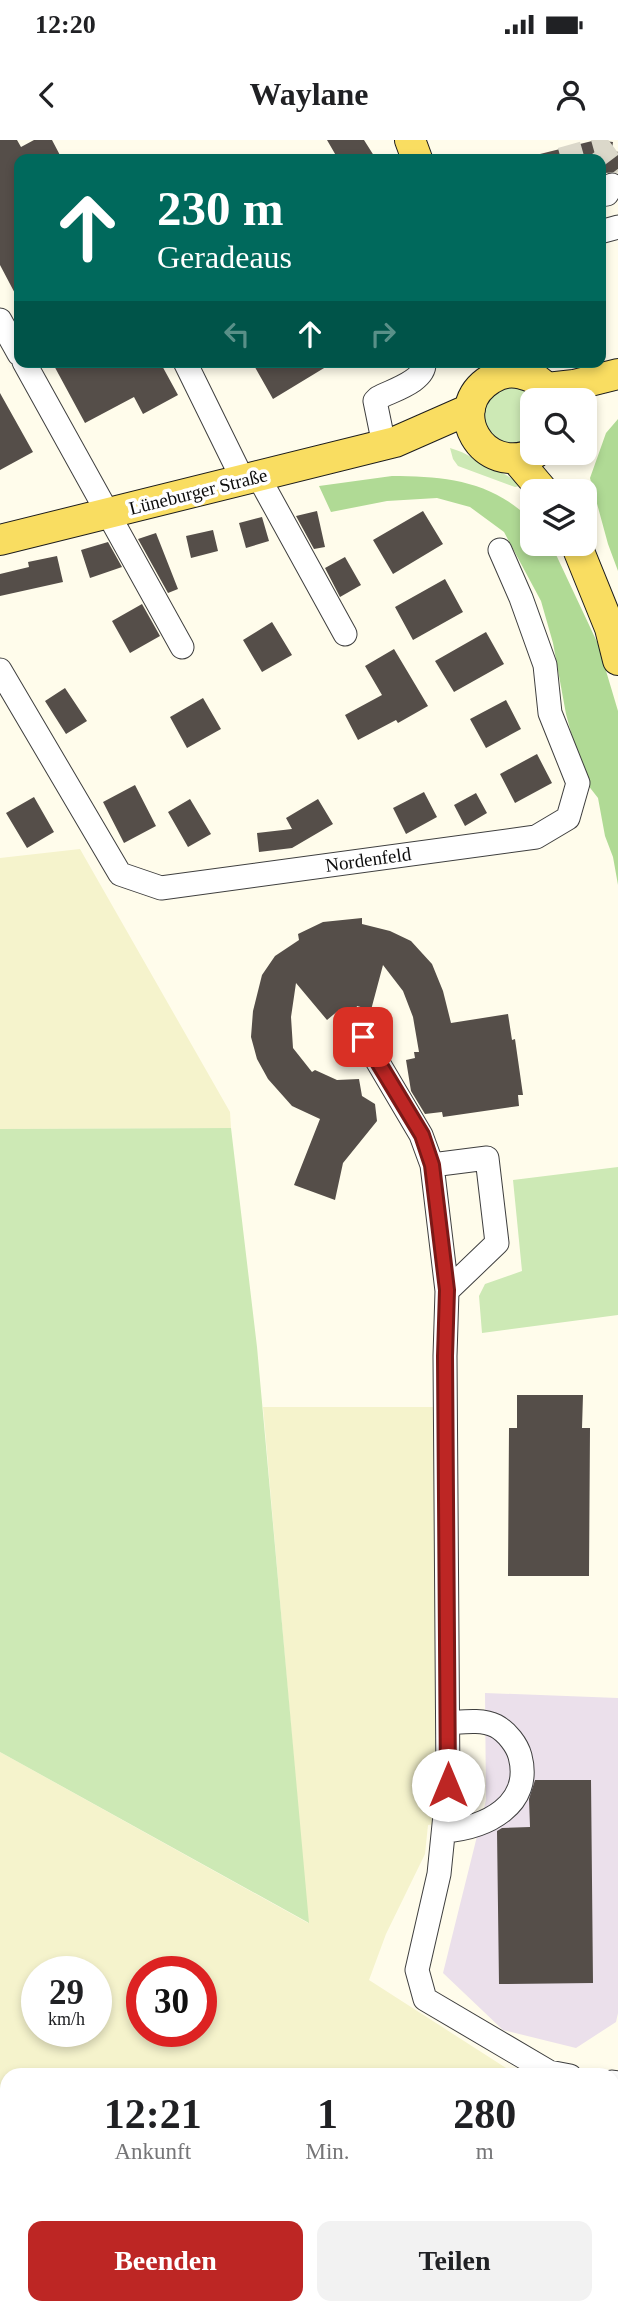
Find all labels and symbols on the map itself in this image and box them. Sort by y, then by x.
street label: Lüneburger Straße [127,464,269,519]
street label: Nordenfeld [324,843,413,876]
pin [333,1007,393,1067]
position arrow [411,1748,485,1822]
speed limit sign: 30 [126,1956,217,2047]

